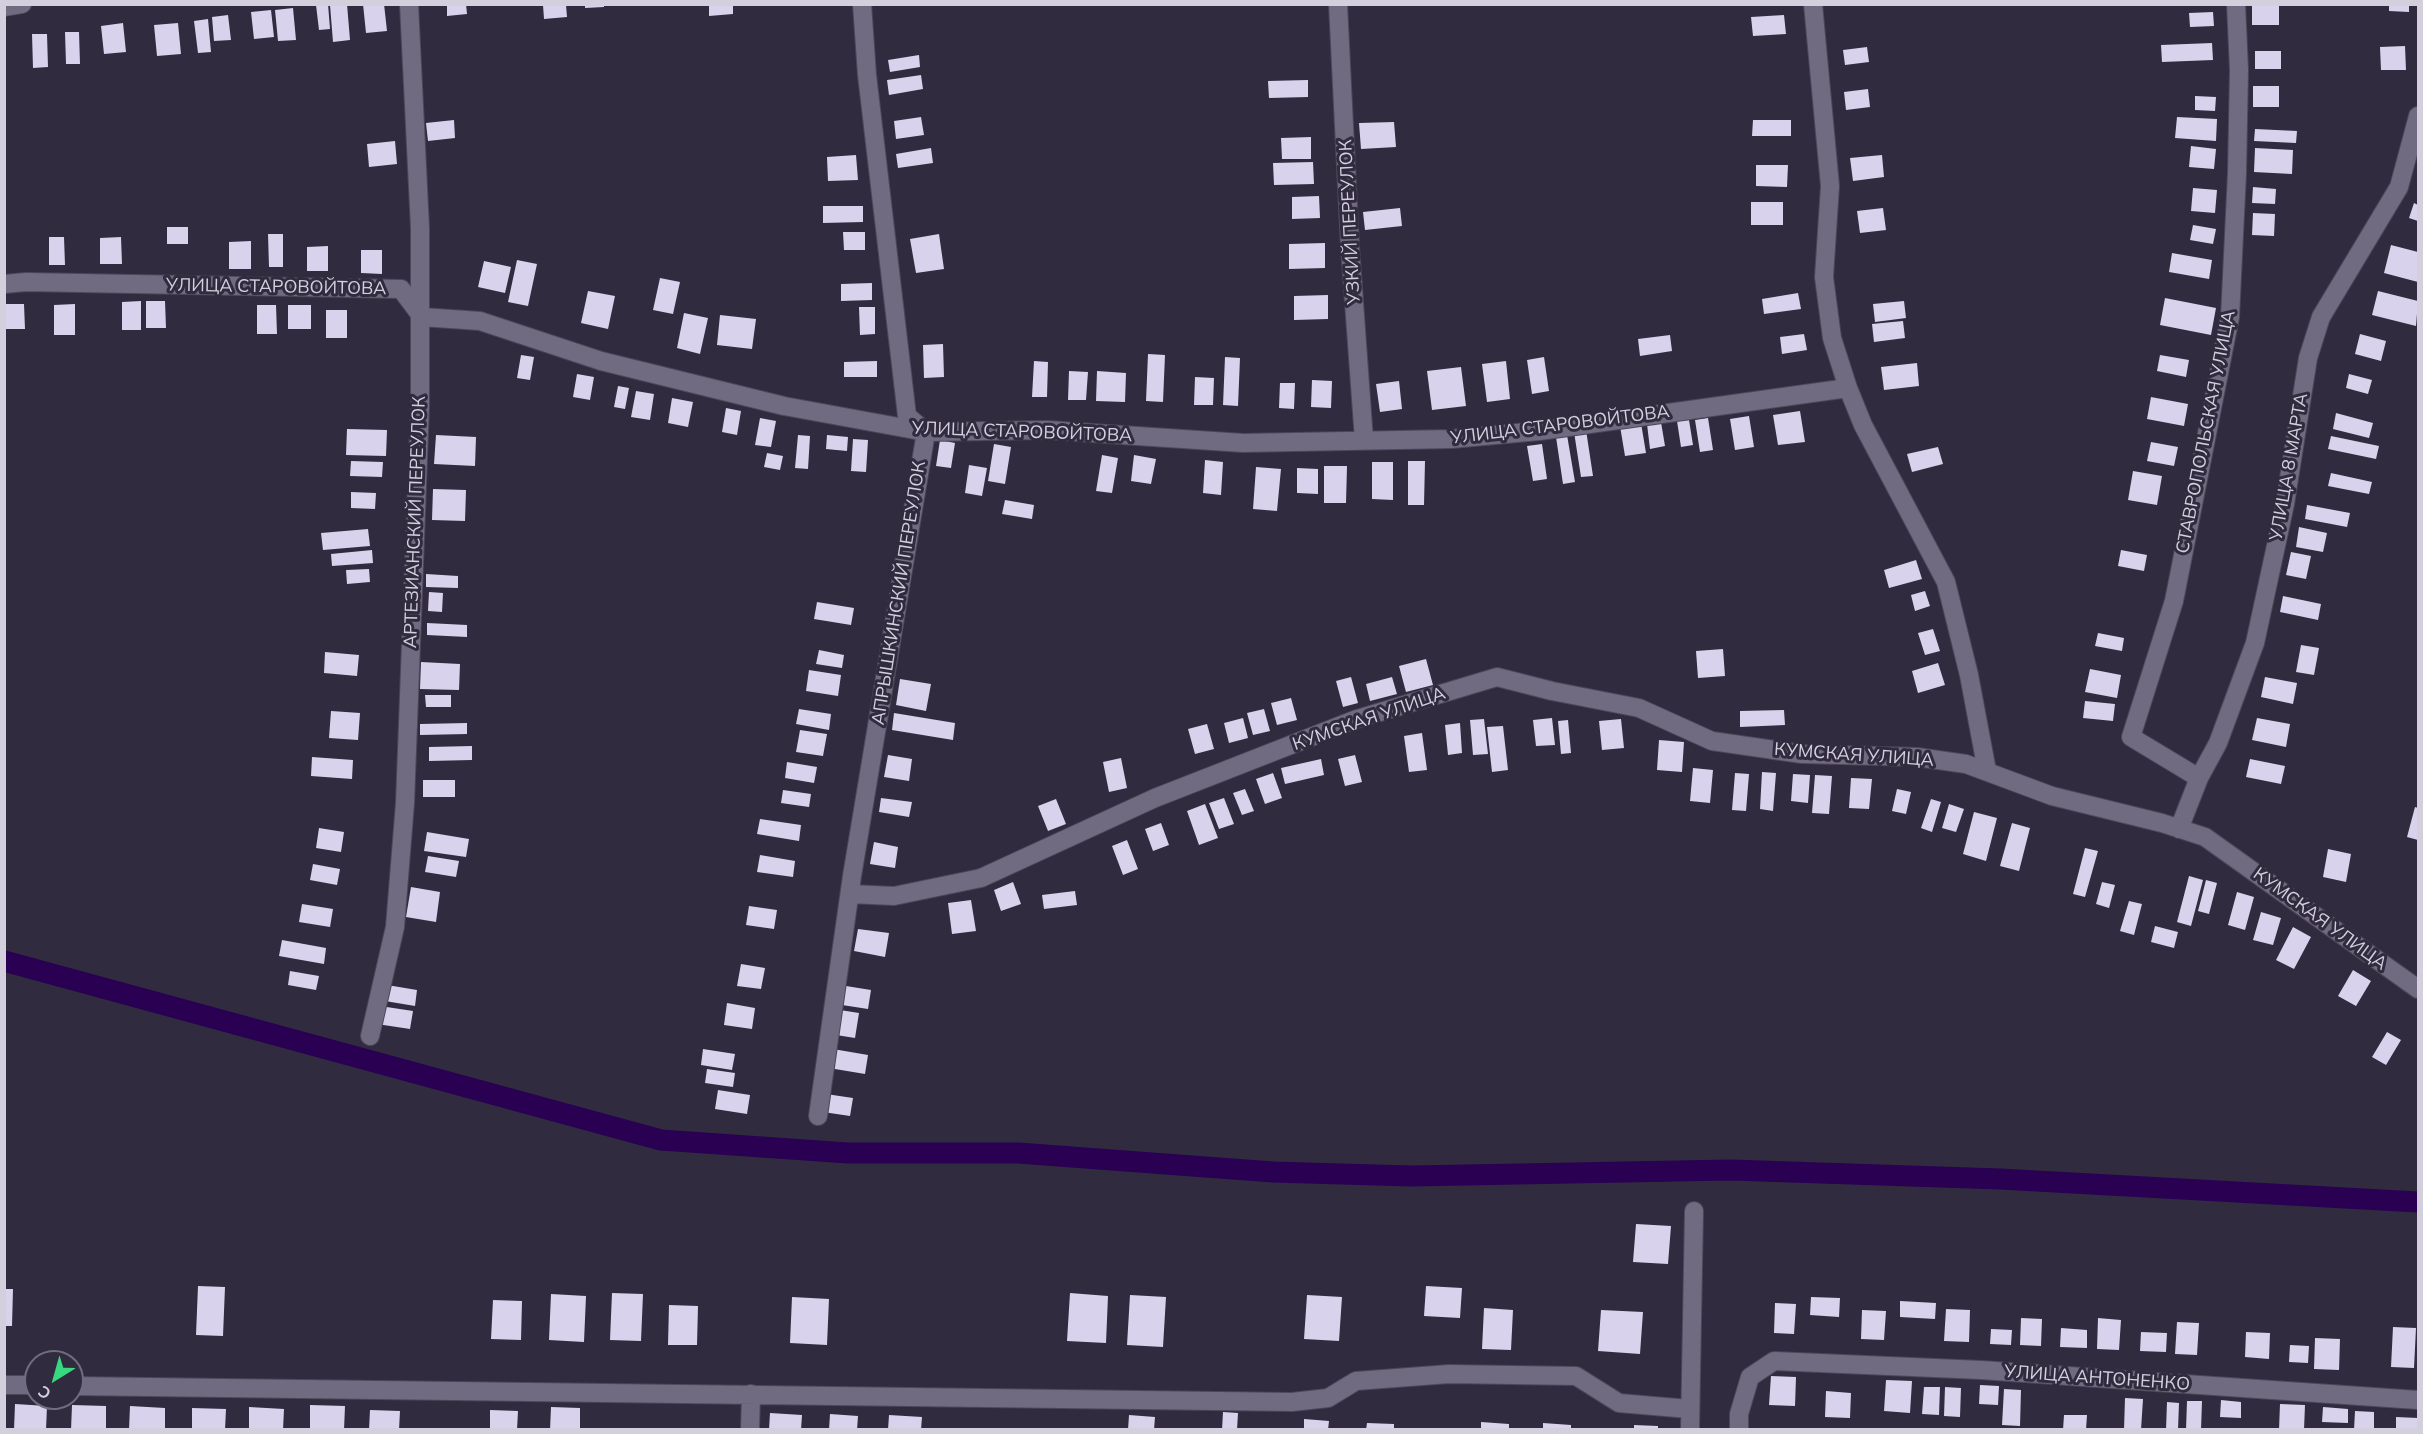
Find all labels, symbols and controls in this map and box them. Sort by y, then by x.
street label: УЗКИЙ ПЕРЕУЛОК [1335,139,1365,305]
street label: УЛИЦА СТАРОВОЙТОВА [166,274,386,300]
street label: СТАВРОПОЛЬСКАЯ УЛИЦА [2172,309,2240,555]
street label: УЛИЦА 8 МАРТА [2265,391,2313,543]
street label: АРТЕЗИАНСКИЙ ПЕРЕУЛОК [400,396,430,648]
street label: УЛИЦА СТАРОВОЙТОВА [1449,401,1671,449]
street label: УЛИЦА СТАРОВОЙТОВА [911,417,1133,447]
street label: АПРЫШКИНСКИЙ ПЕРЕУЛОК [867,460,931,726]
street label: КУМСКАЯ УЛИЦА [1290,683,1448,755]
street label: КУМСКАЯ УЛИЦА [1773,739,1935,771]
street label: КУМСКАЯ УЛИЦА [2249,863,2391,975]
north arrow [24,1350,84,1410]
street label: УЛИЦА АНТОНЕНКО [2003,1361,2191,1395]
text: С [34,1381,55,1404]

